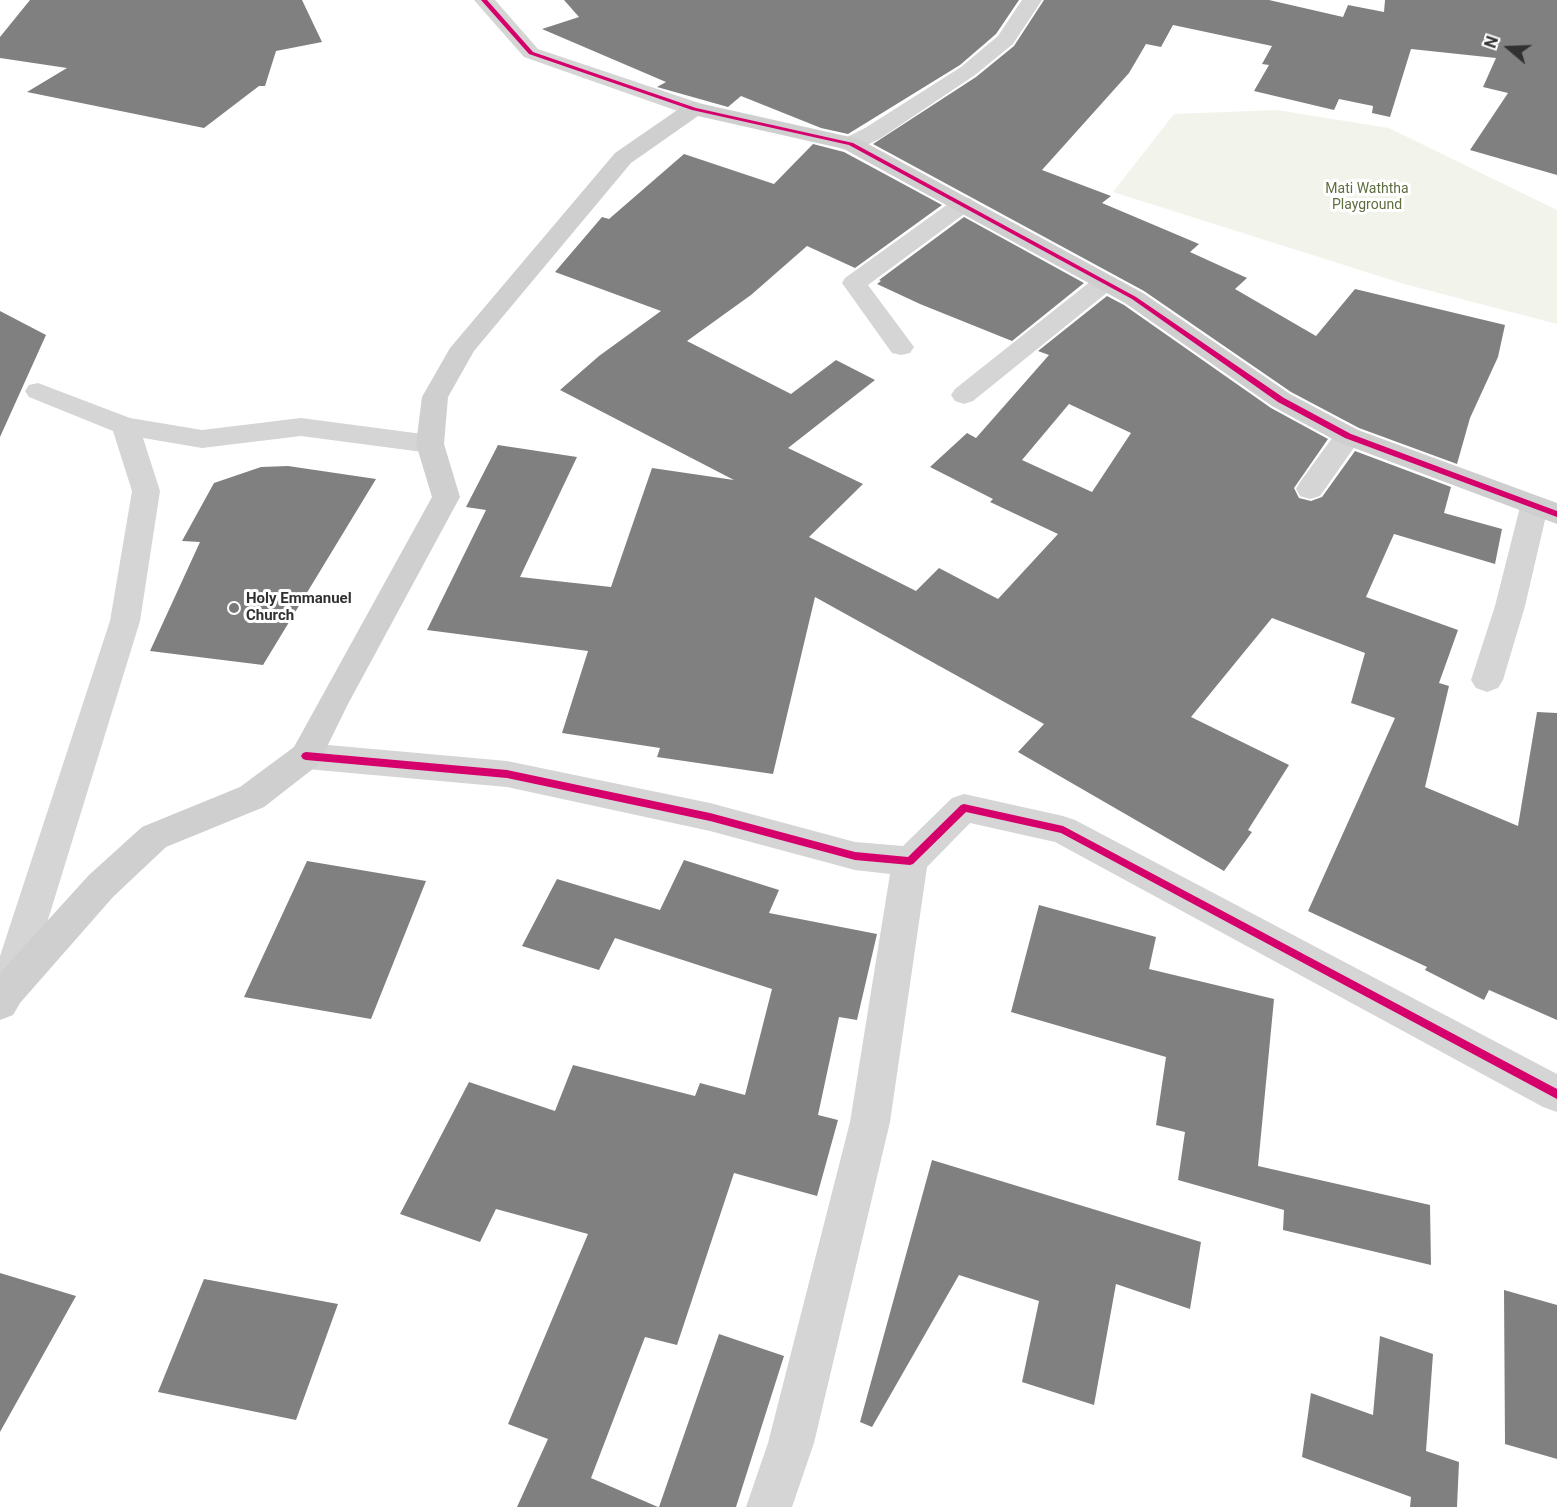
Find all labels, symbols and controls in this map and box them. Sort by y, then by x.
north arrow [1479,18,1539,78]
text: N [1481,34,1502,50]
park label: Mati Waththa Playground [1325,181,1409,214]
place label: Holy Emmanuel Church [246,590,352,625]
marker: Holy Emmanuel Church [227,601,241,615]

